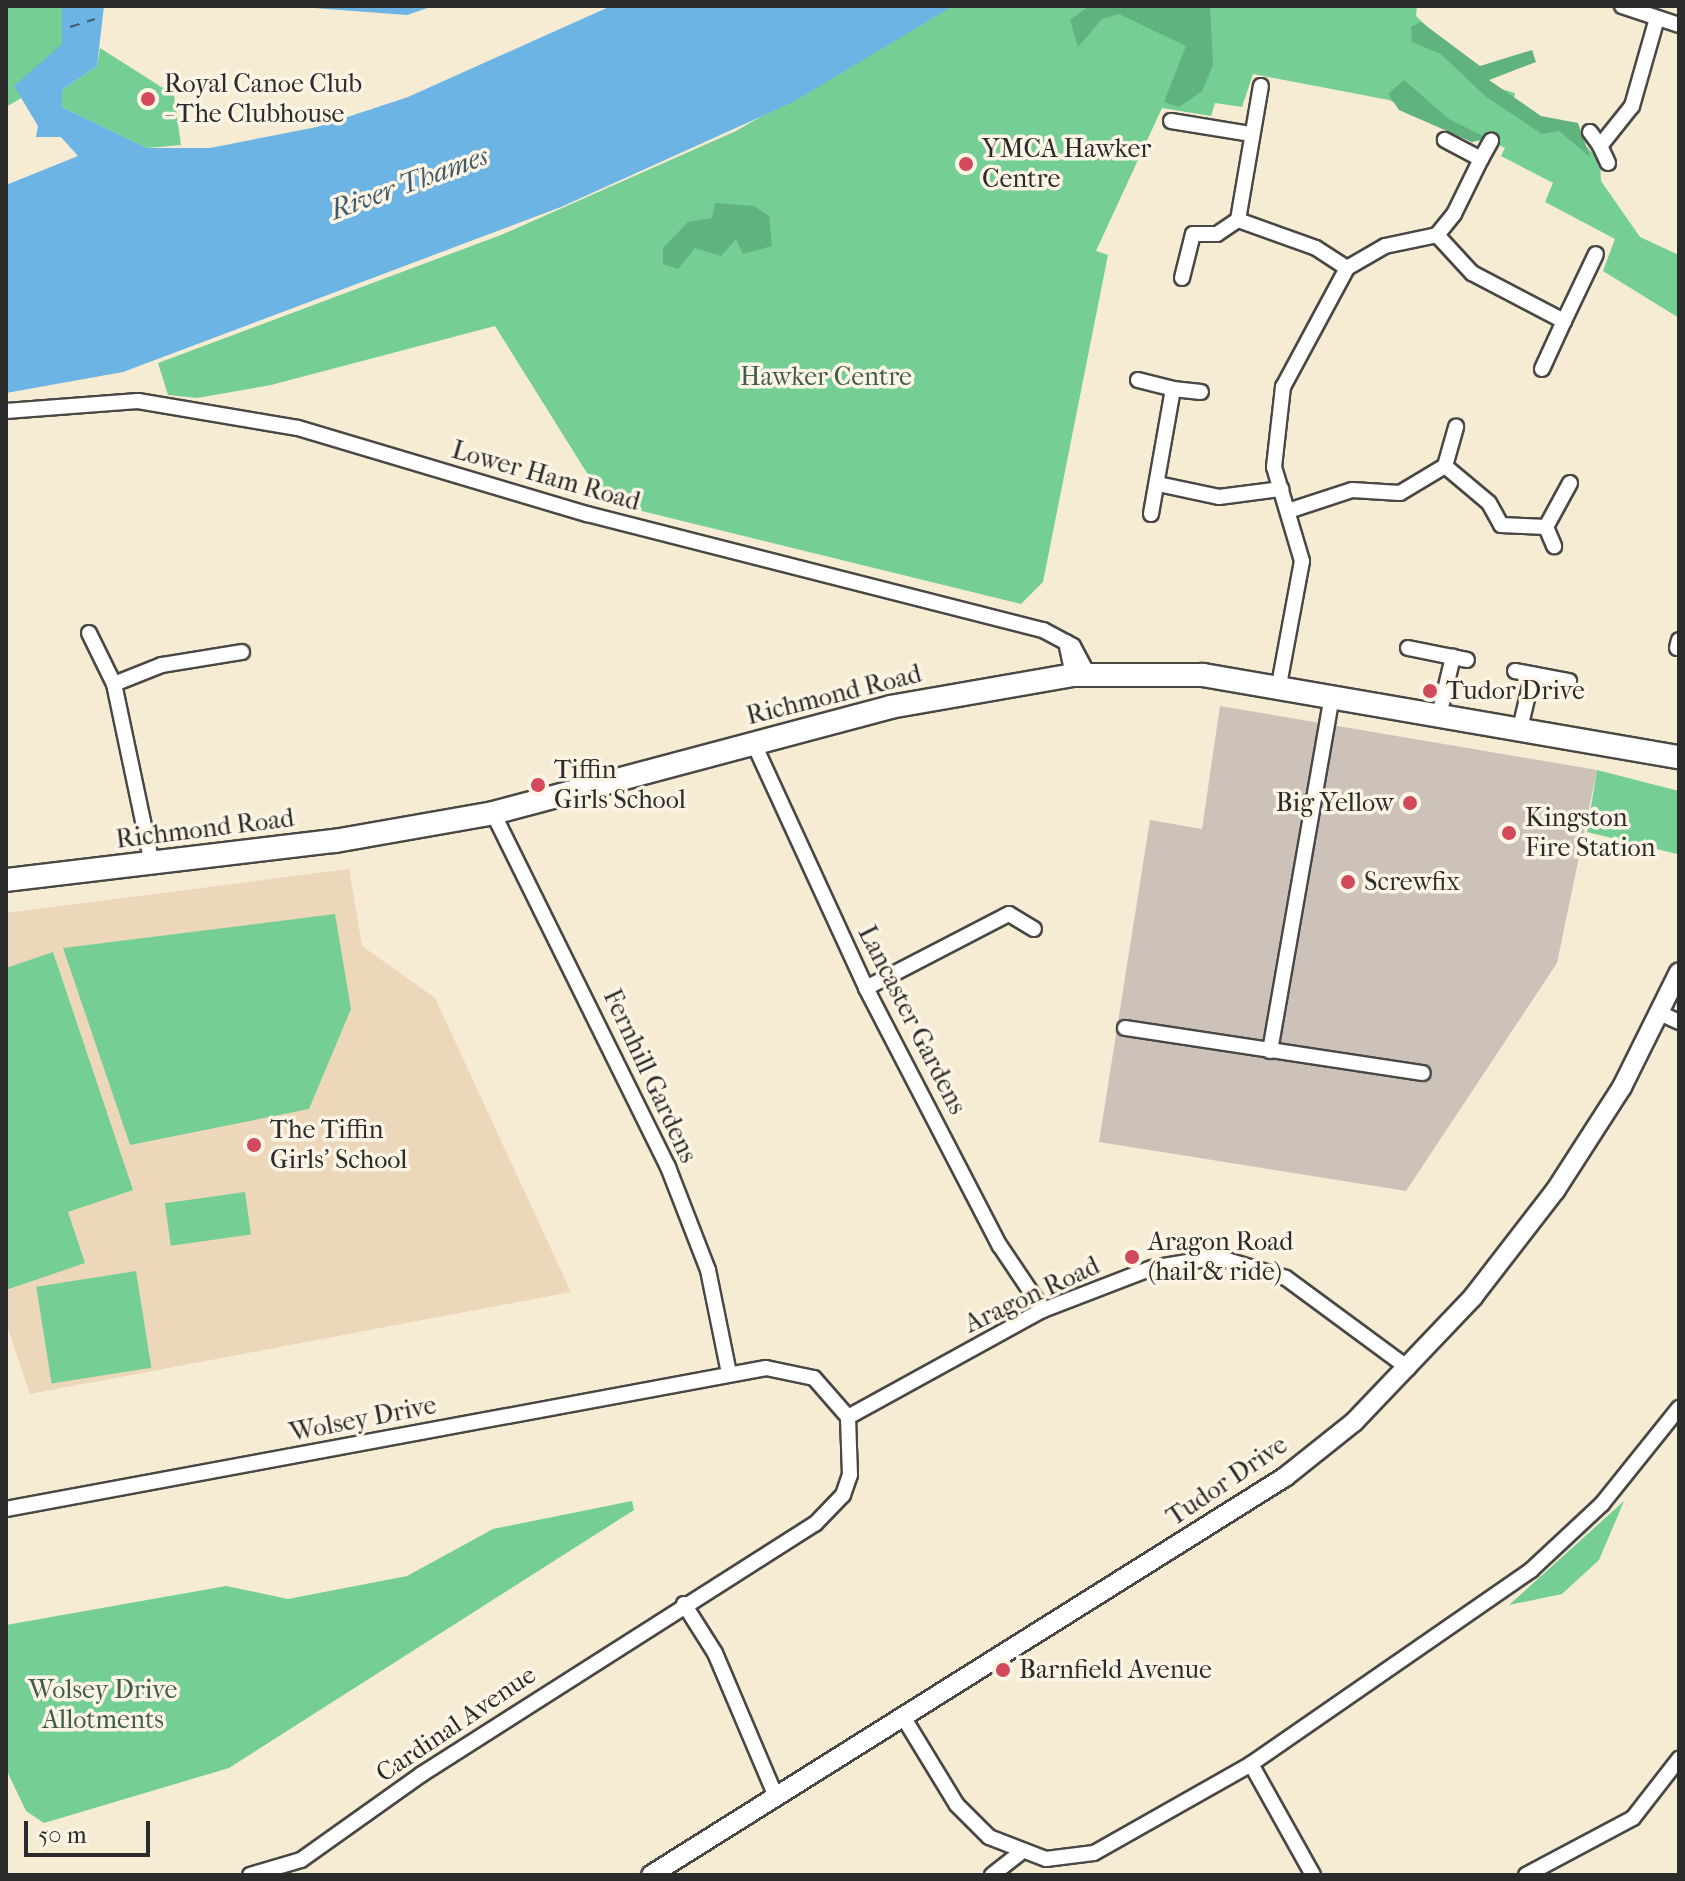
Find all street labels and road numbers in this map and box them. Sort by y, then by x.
street label: Lower Ham Road [448,434,644,518]
street label: Richmond Road [743,658,925,732]
street label: Richmond Road [114,803,296,855]
street label: Lancaster Gardens [851,920,973,1120]
street label: Fernhill Gardens [596,984,704,1168]
street label: Aragon Road [960,1250,1104,1340]
street label: Wolsey Drive [287,1389,439,1449]
street label: Tudor Drive [1161,1429,1293,1533]
street label: Cardinal Avenue [370,1659,542,1789]

